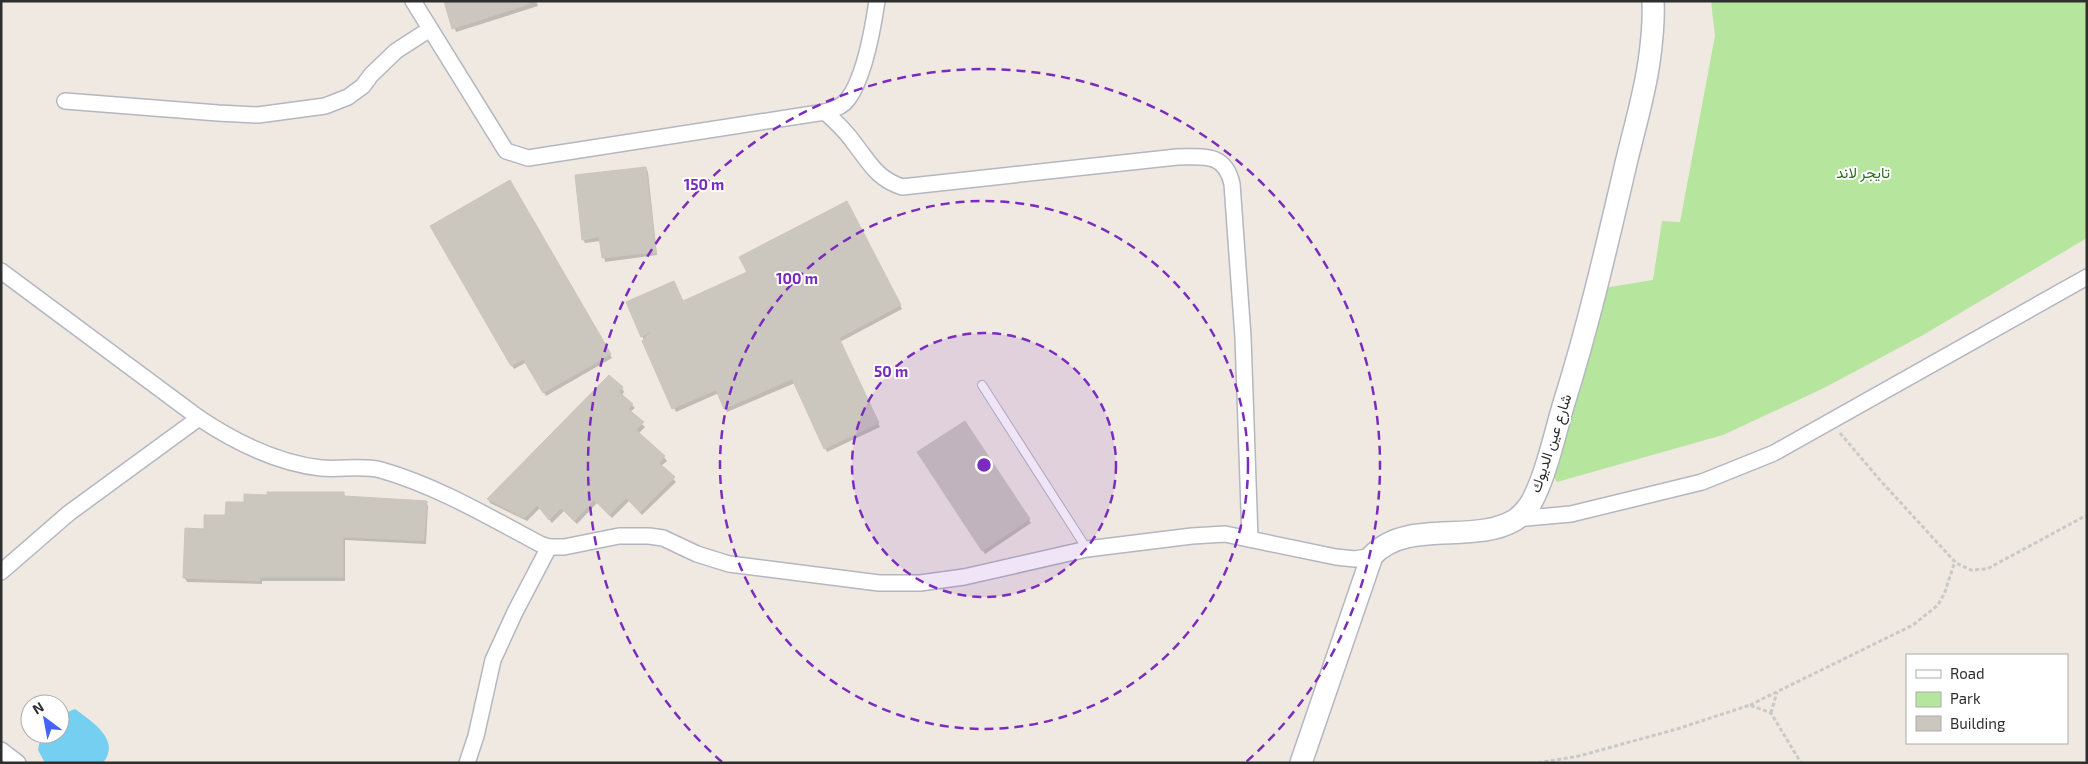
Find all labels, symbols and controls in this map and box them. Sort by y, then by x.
park label: تايجر لاند [1836,163,1890,182]
text: 150 m [684,175,724,193]
text: 100 m [776,269,818,287]
text: 50 m [874,362,908,380]
street label: شارع عين الديوك [1526,391,1577,495]
centre of rings [975,456,993,474]
legend [1906,654,2068,744]
text: Road [1950,664,1985,682]
text: Park [1950,689,1981,707]
north arrow [20,694,70,744]
text: N [29,698,47,717]
text: Building [1950,714,2006,732]

